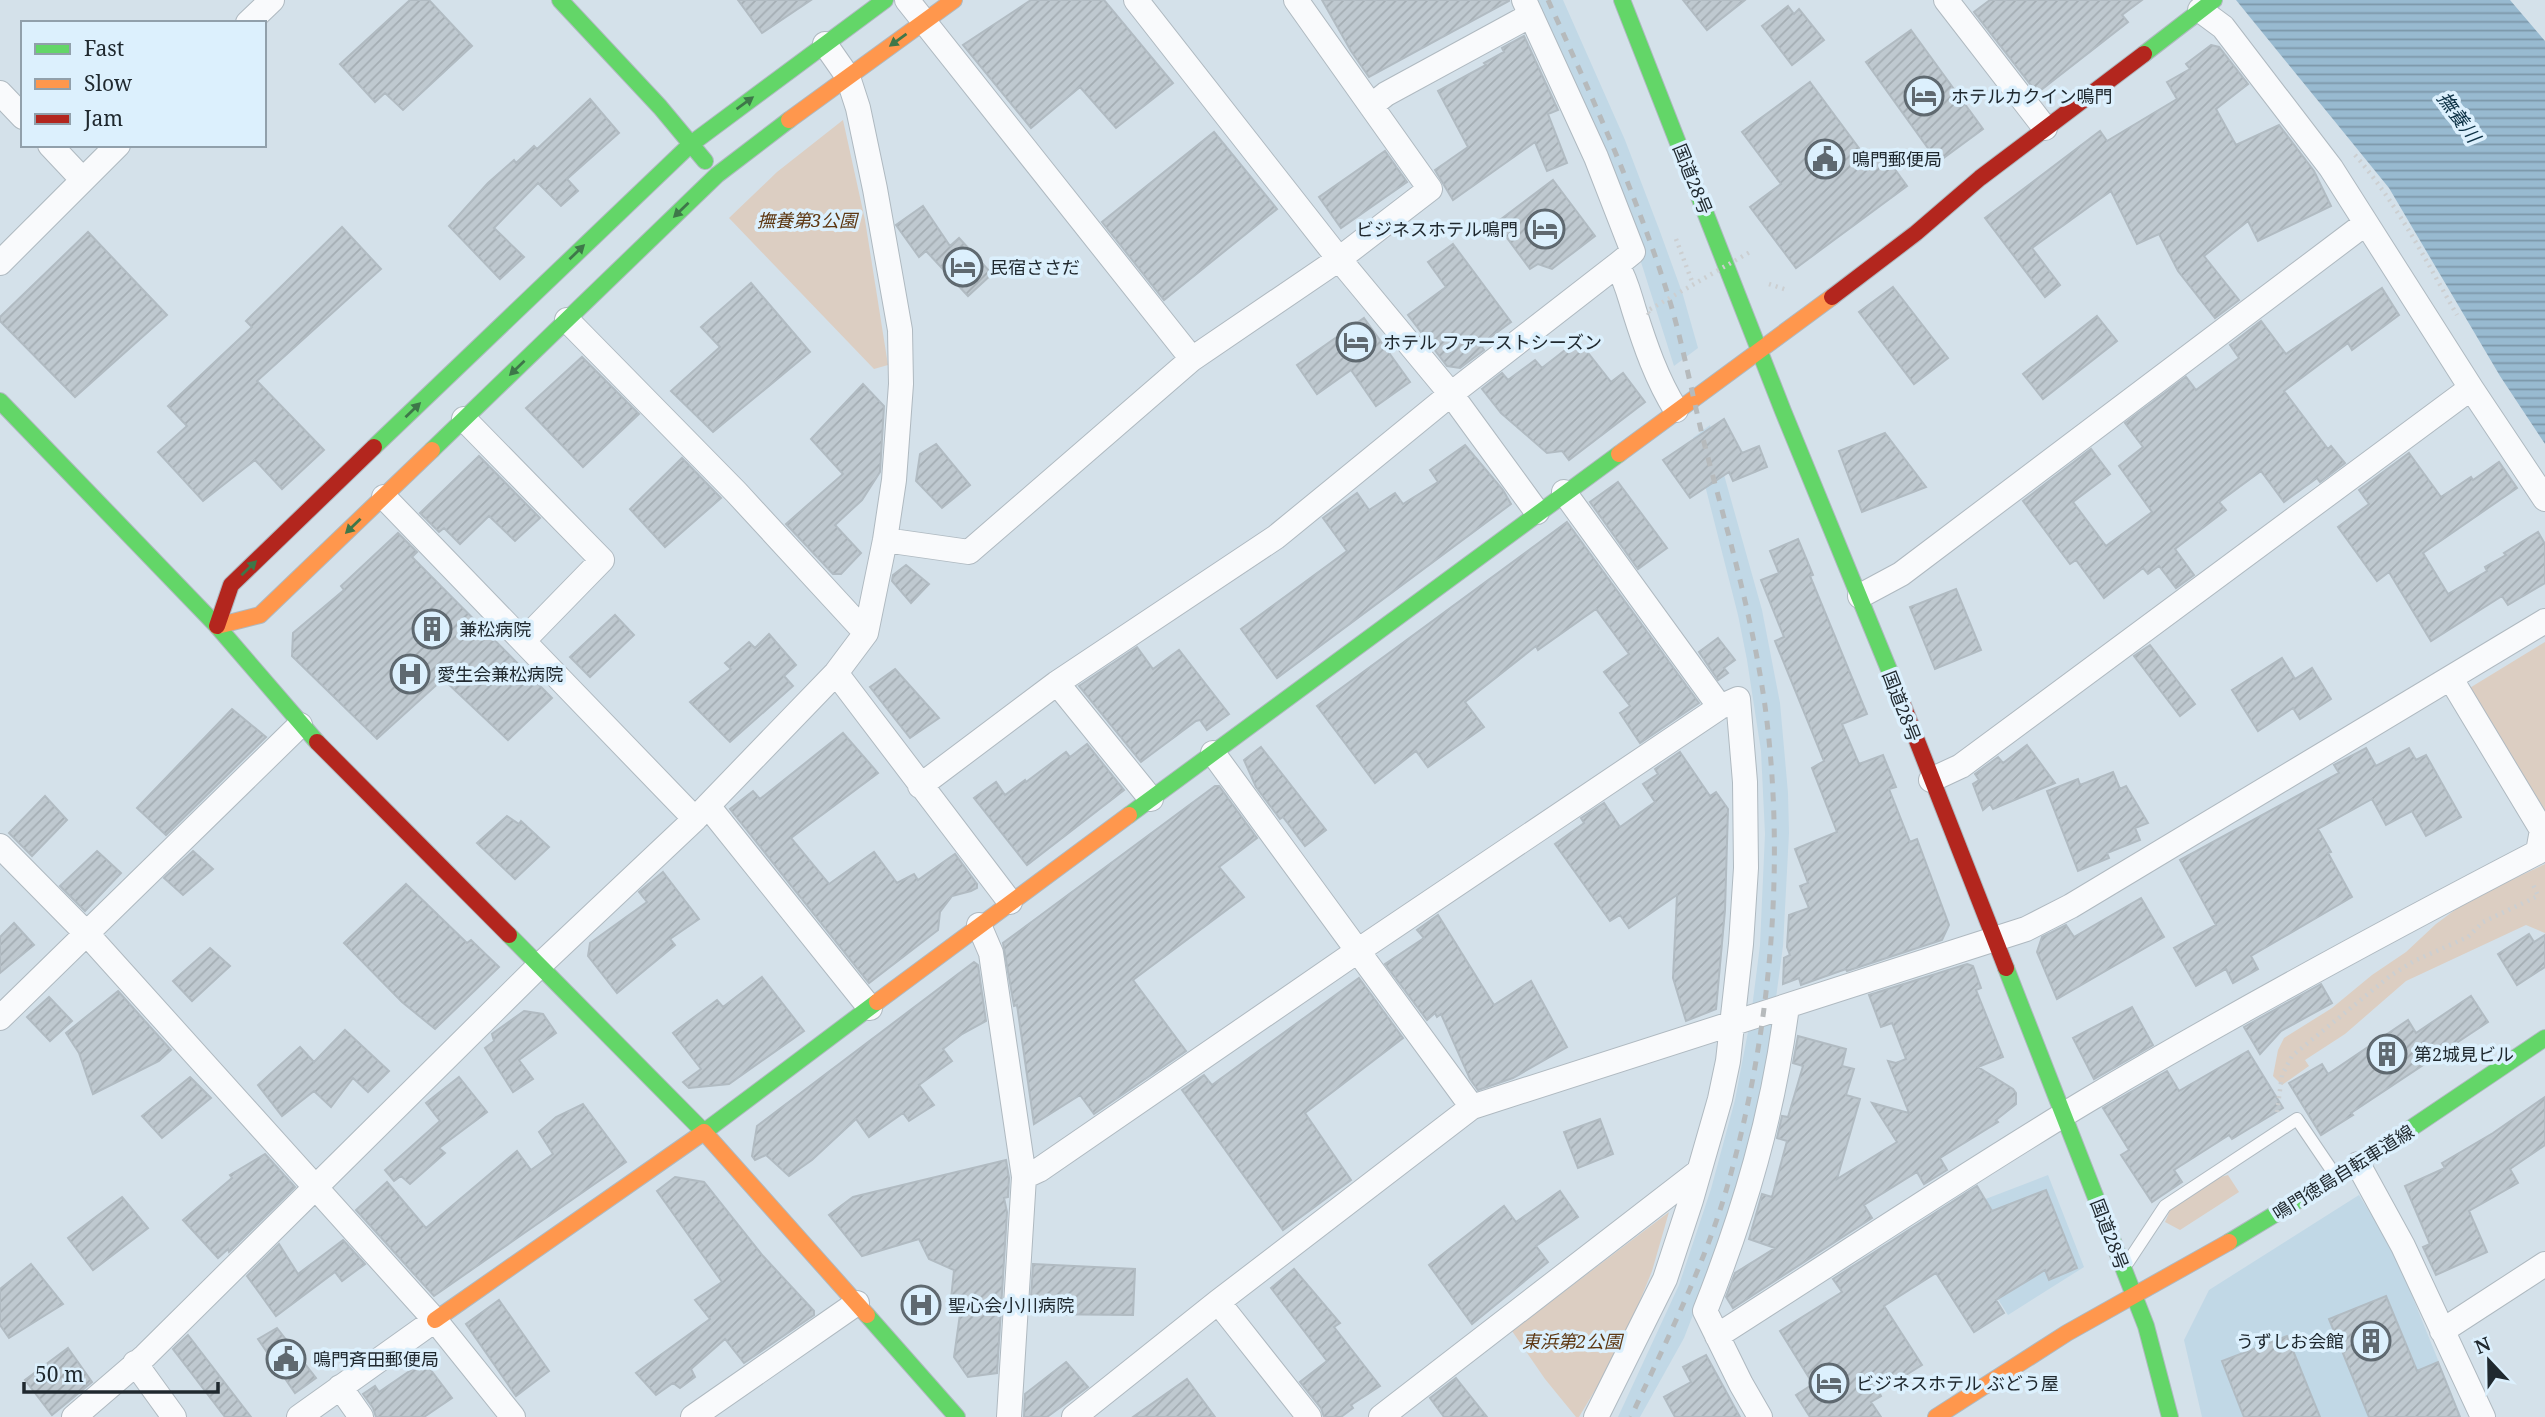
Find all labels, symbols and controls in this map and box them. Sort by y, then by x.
legend [21,21,266,147]
one-way arrow [889,33,908,47]
text: Fast [84,34,124,62]
text: Slow [84,69,133,97]
hotel icon: ホテルカクイン鳴門 [1903,75,1945,117]
place label: ホテルカクイン鳴門 [1951,84,2112,108]
water label: 撫養川 [2432,86,2487,149]
one-way arrow [736,96,754,110]
text: Jam [83,104,123,132]
public building icon: 鳴門郵便局 [1804,138,1846,180]
street label: 国道28号 [1668,140,1718,218]
place label: 鳴門郵便局 [1852,147,1942,171]
one-way arrow [673,201,690,217]
park label: 撫養第3公園 [757,208,860,232]
hotel icon: ビジネスホテル鳴門 [1524,208,1566,250]
place label: ビジネスホテル鳴門 [1356,217,1518,241]
one-way arrow [568,244,585,261]
hotel icon: 民宿ささだ [942,246,984,288]
place label: 民宿ささだ [990,255,1080,279]
hotel icon: ホテル ファーストシーズン [1335,321,1377,363]
place label: ホテル ファーストシーズン [1383,330,1602,354]
one-way arrow [509,359,526,375]
one-way arrow [404,402,421,418]
one-way arrow [345,517,362,534]
one-way arrow [240,560,257,576]
building icon: 兼松病院 [411,608,453,650]
place label: 兼松病院 [459,617,531,641]
hospital icon: 愛生会兼松病院 [389,653,431,695]
place label: 愛生会兼松病院 [437,662,563,686]
street label: 国道28号 [1878,667,1926,745]
building icon: 第2城見ビル [2366,1033,2408,1075]
place label: 第2城見ビル [2414,1042,2514,1066]
street label: 鳴門徳島自転車道線 [2268,1119,2418,1225]
street label: 国道28号 [2086,1195,2134,1273]
hospital icon: 聖心会小川病院 [900,1284,942,1326]
place label: 聖心会小川病院 [948,1293,1074,1317]
building icon: うずしお会館 [2350,1320,2392,1362]
north arrow [2454,1326,2524,1396]
park label: 東浜第2公園 [1522,1329,1625,1353]
place label: うずしお会館 [2236,1329,2344,1353]
text: N [2471,1330,2494,1360]
public building icon: 鳴門斉田郵便局 [265,1338,307,1380]
place label: 鳴門斉田郵便局 [313,1347,439,1371]
scale bar [24,1350,219,1394]
text: 50 m [35,1360,84,1388]
hotel icon: ビジネスホテル ぶどう屋 [1808,1362,1850,1404]
place label: ビジネスホテル ぶどう屋 [1856,1371,2059,1395]

